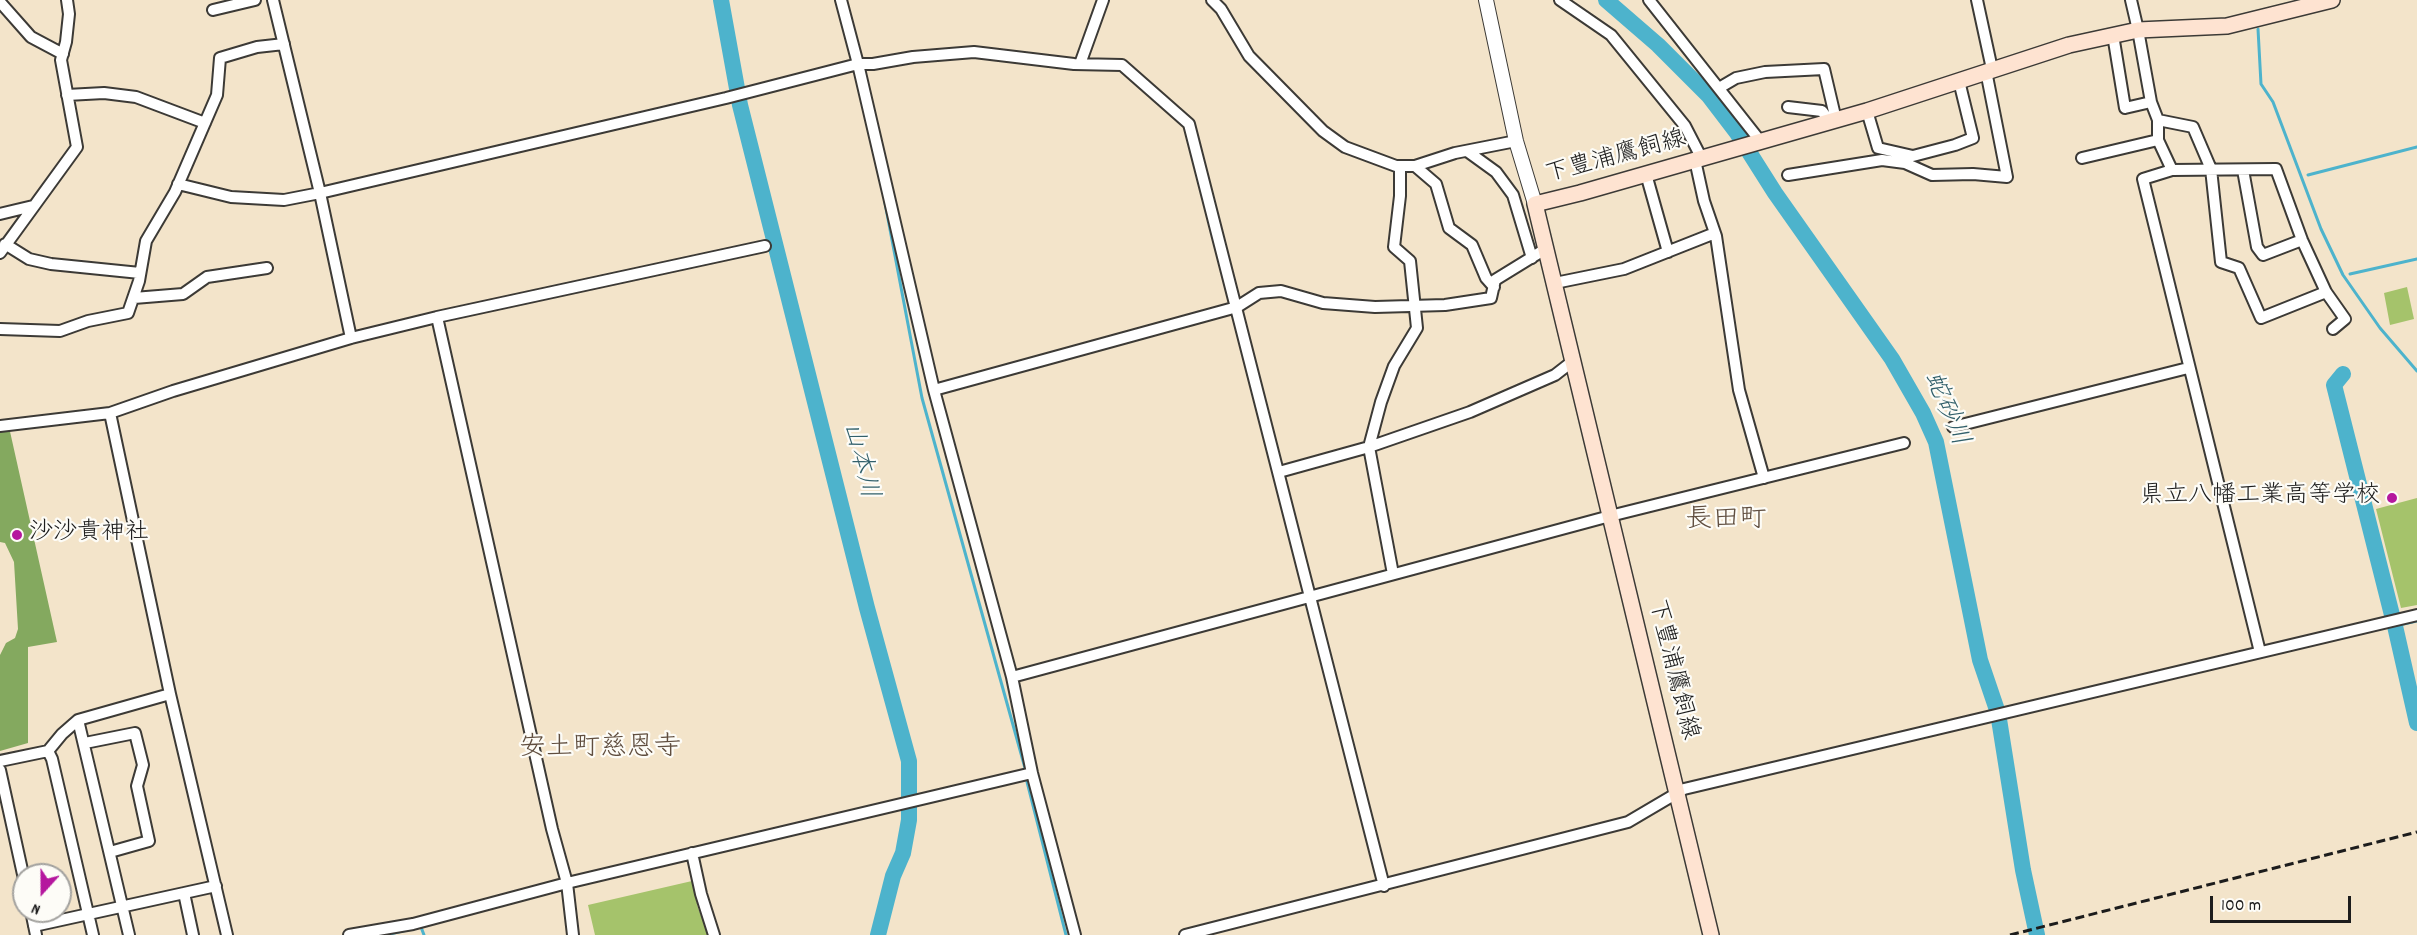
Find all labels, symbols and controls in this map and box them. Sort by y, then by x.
street label: 下豊浦鷹飼線 [1543,126,1689,192]
water label: 蛇砂川 [1914,368,1974,452]
water label: 山本川 [833,419,883,503]
place label: 県立八幡工業高等学校 [2140,484,2380,512]
marker: 県立八幡工業高等学校 [2385,491,2399,505]
district label: 長田町 [1686,506,1766,538]
place label: 沙沙貴神社 [29,521,149,549]
marker: 沙沙貴神社 [10,528,24,542]
street label: 下豊浦鷹飼線 [1640,597,1702,743]
district label: 安土町慈恩寺 [519,734,681,766]
north arrow [12,863,72,923]
scale bar [2213,884,2354,922]
text: 100 m [2221,894,2261,919]
text: N [28,896,44,921]

